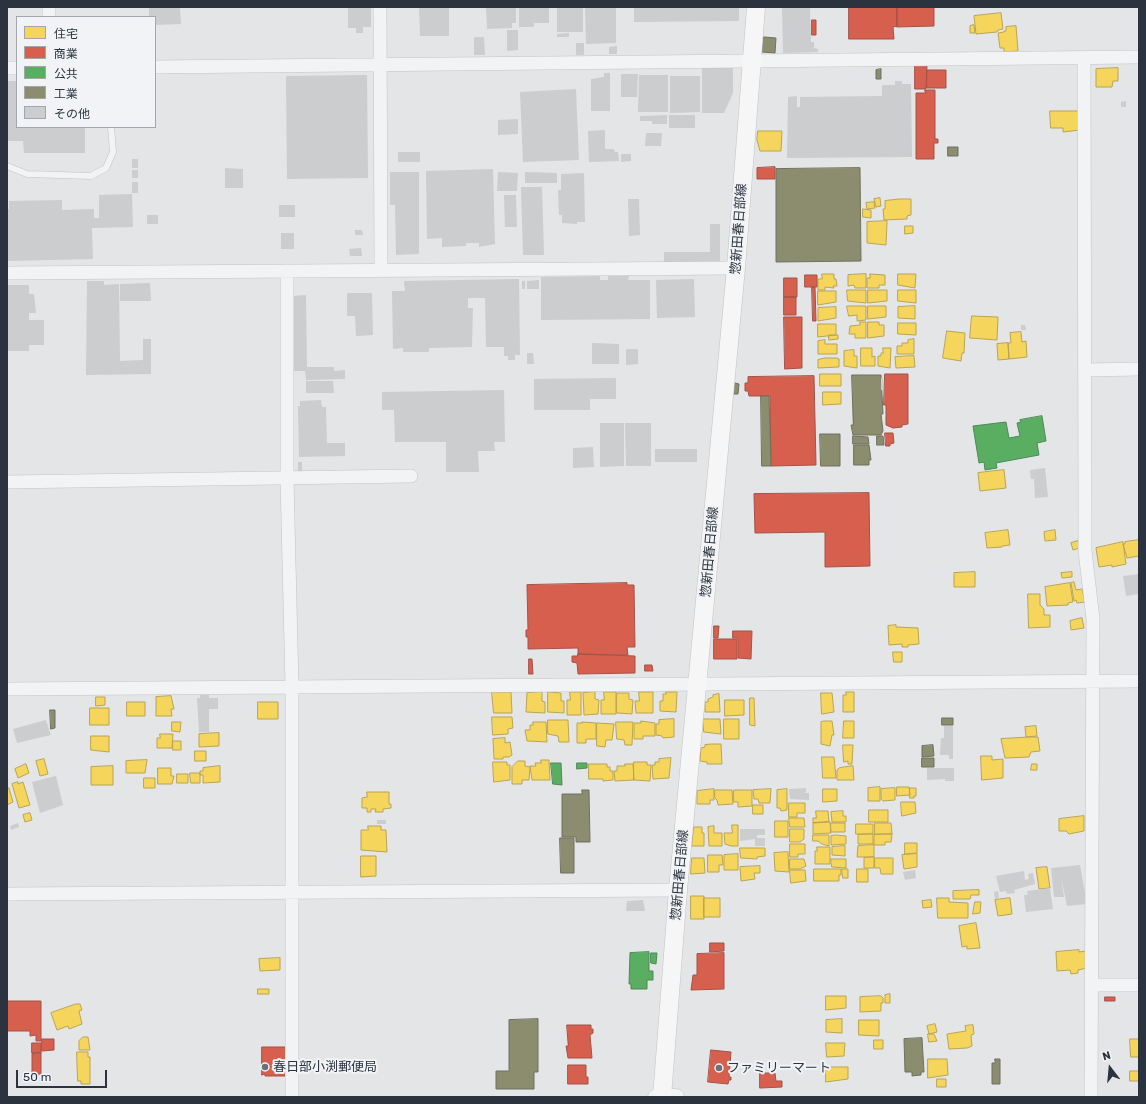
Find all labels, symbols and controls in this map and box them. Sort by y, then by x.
legend [16,16,156,128]
text: 住宅 [54,27,78,41]
text: 商業 [54,47,78,61]
text: 公共 [54,67,78,81]
text: 工業 [54,87,78,101]
text: その他 [54,107,90,121]
street label: 惣新田春日部線 [728,183,750,275]
street label: 惣新田春日部線 [698,506,722,598]
street label: 惣新田春日部線 [668,829,692,921]
north arrow [1090,1048,1130,1088]
text: N [1101,1049,1112,1063]
place label: 春日部小渕郵便局 [273,1059,377,1075]
place label: ファミリーマート [727,1060,831,1076]
scale bar [18,1062,109,1088]
marker: 春日部小渕郵便局 [260,1062,270,1072]
marker: ファミリーマート [714,1063,724,1073]
text: 50 m [23,1070,51,1084]

